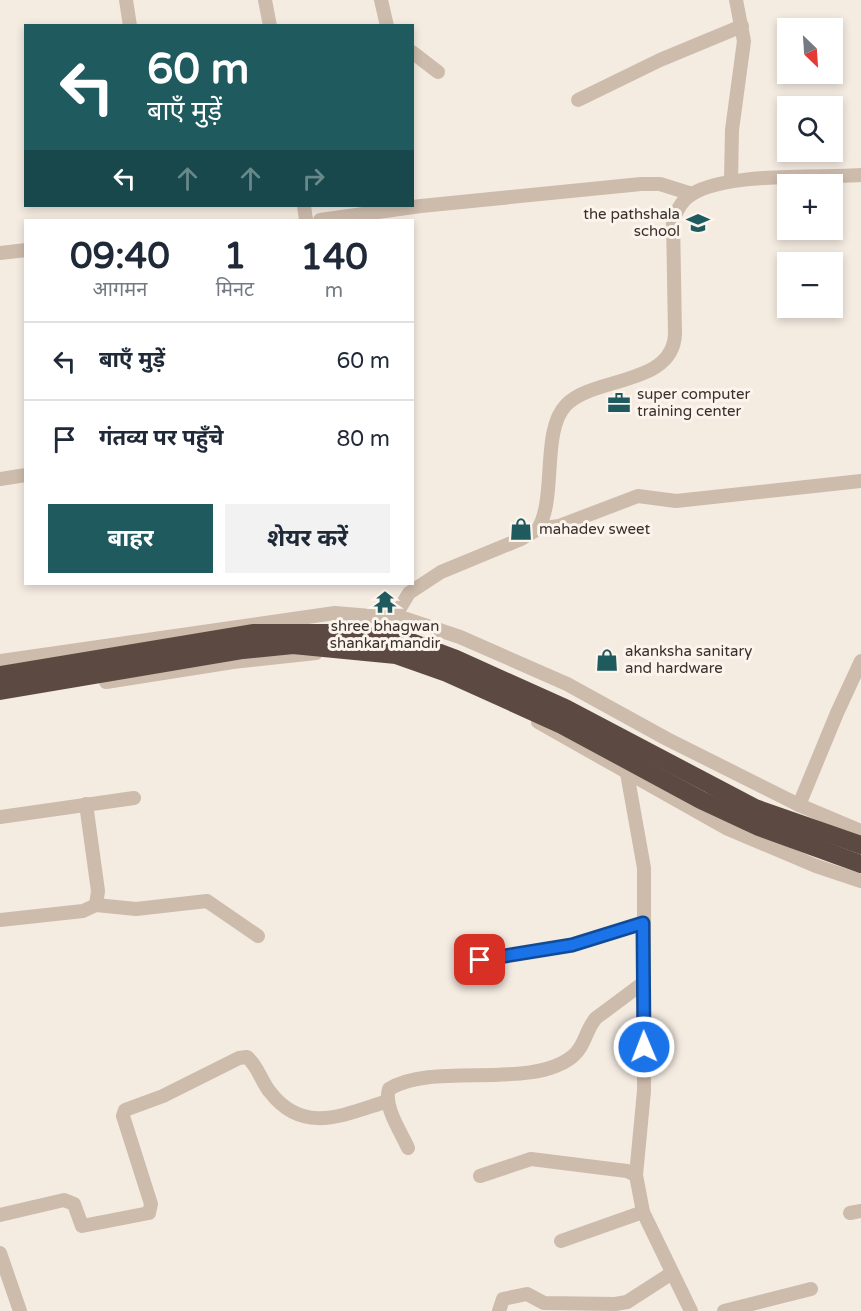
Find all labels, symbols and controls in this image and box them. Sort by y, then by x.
north arrow [777,18,843,84]
map controls [777,18,843,318]
text: 60 m [147,44,249,95]
icon: left [48,48,126,126]
text: बाएँ मुड़ें [147,95,222,128]
button: search [777,96,843,162]
icon: left [108,162,141,195]
icon: ahead [171,162,204,195]
icon: ahead [234,162,267,195]
icon: right [297,162,330,195]
button: + [777,174,843,240]
place label: the pathshala school [583,205,680,240]
school or university icon: the pathshala school [685,210,711,236]
text: 09:40 [70,235,170,278]
text: 1 [224,235,246,278]
text: 140 [300,236,368,279]
button: − [777,252,843,318]
text: आगमन [93,278,147,302]
text: मिनट [216,278,254,302]
text: m [325,279,343,303]
icon: left [48,345,81,378]
text: बाएँ मुड़ें [99,347,165,373]
text: 60 m [336,348,390,374]
place label: super computer training center [637,385,750,420]
office icon: super computer training center [606,390,632,416]
icon: arrive [48,423,81,456]
text: गंतव्य पर पहुँचे [99,425,224,451]
text: 80 m [336,426,390,452]
button: बाहर [48,504,213,573]
button: शेयर करें [225,504,390,573]
shop icon: mahadev sweet [508,516,534,542]
place label: mahadev sweet [539,520,650,538]
temple icon: shree bhagwan shankar mandir [372,589,398,615]
place label: shree bhagwan shankar mandir [330,617,440,652]
place label: akanksha sanitary and hardware [625,642,752,677]
shop icon: akanksha sanitary and hardware [594,647,620,673]
pin [454,934,505,985]
icon: arrive [463,943,496,976]
position arrow [612,1015,676,1079]

